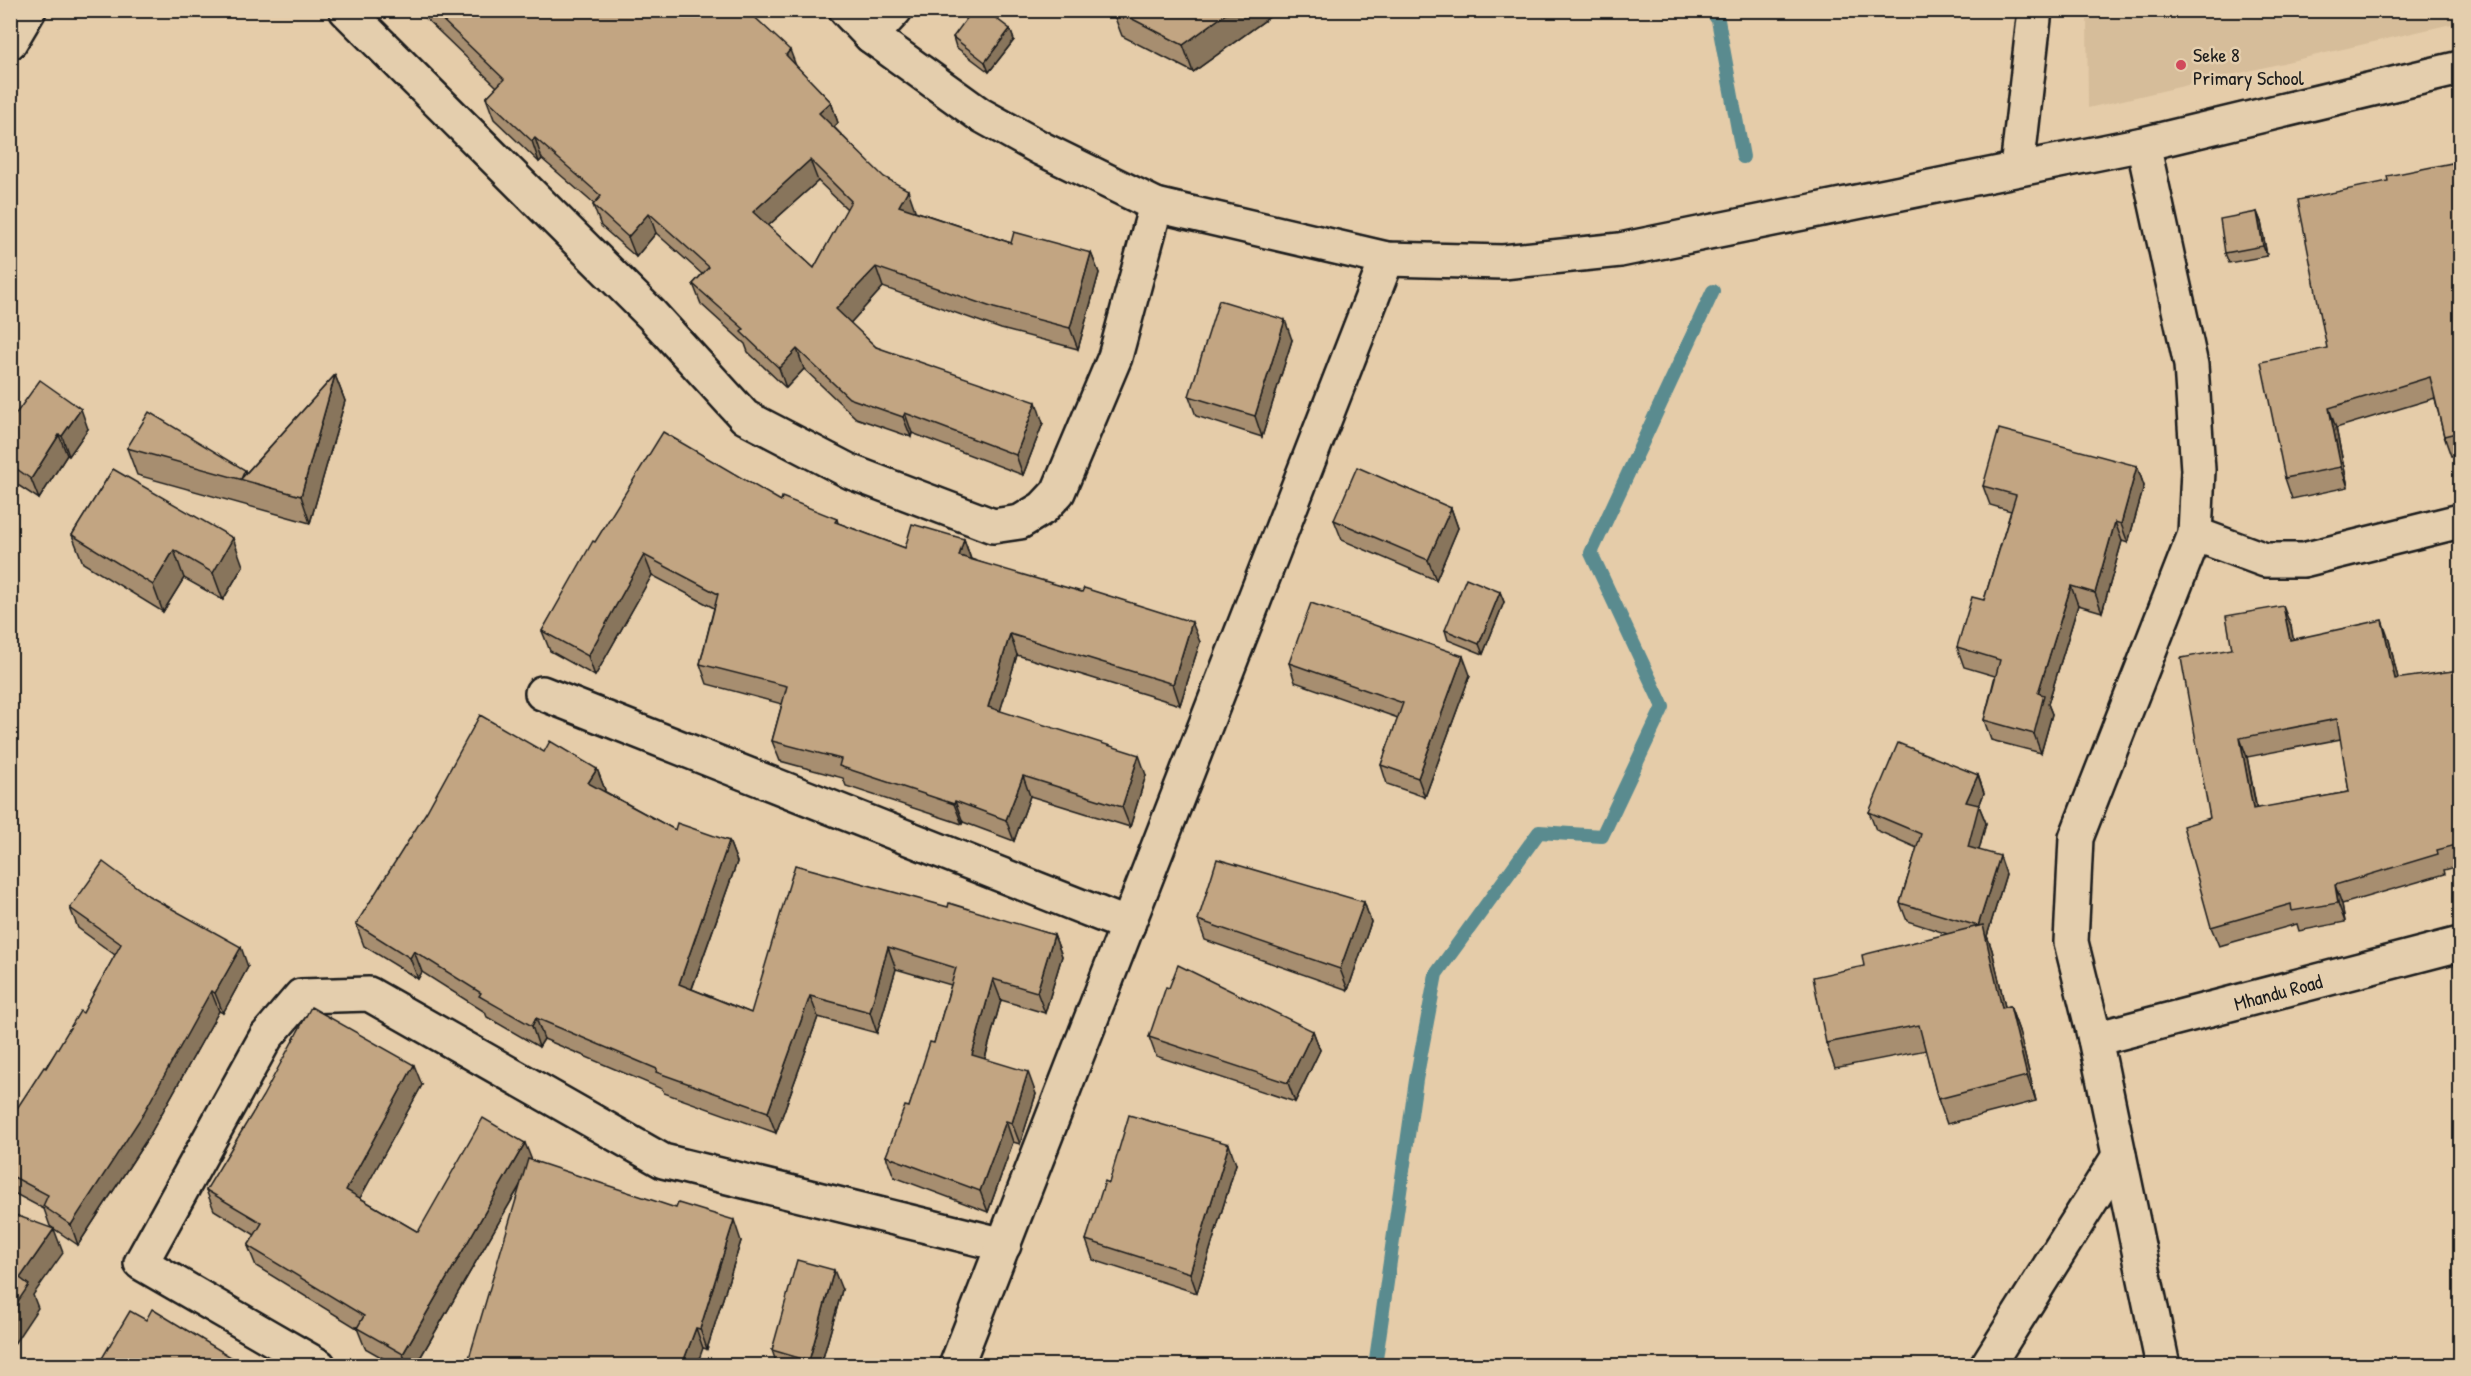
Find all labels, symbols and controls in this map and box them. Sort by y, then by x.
place label: Seke 8 Primary School [2193,41,2304,91]
marker: Seke 8 Primary School [2174,58,2188,72]
street label: Mhandu Road [2231,967,2325,1017]

